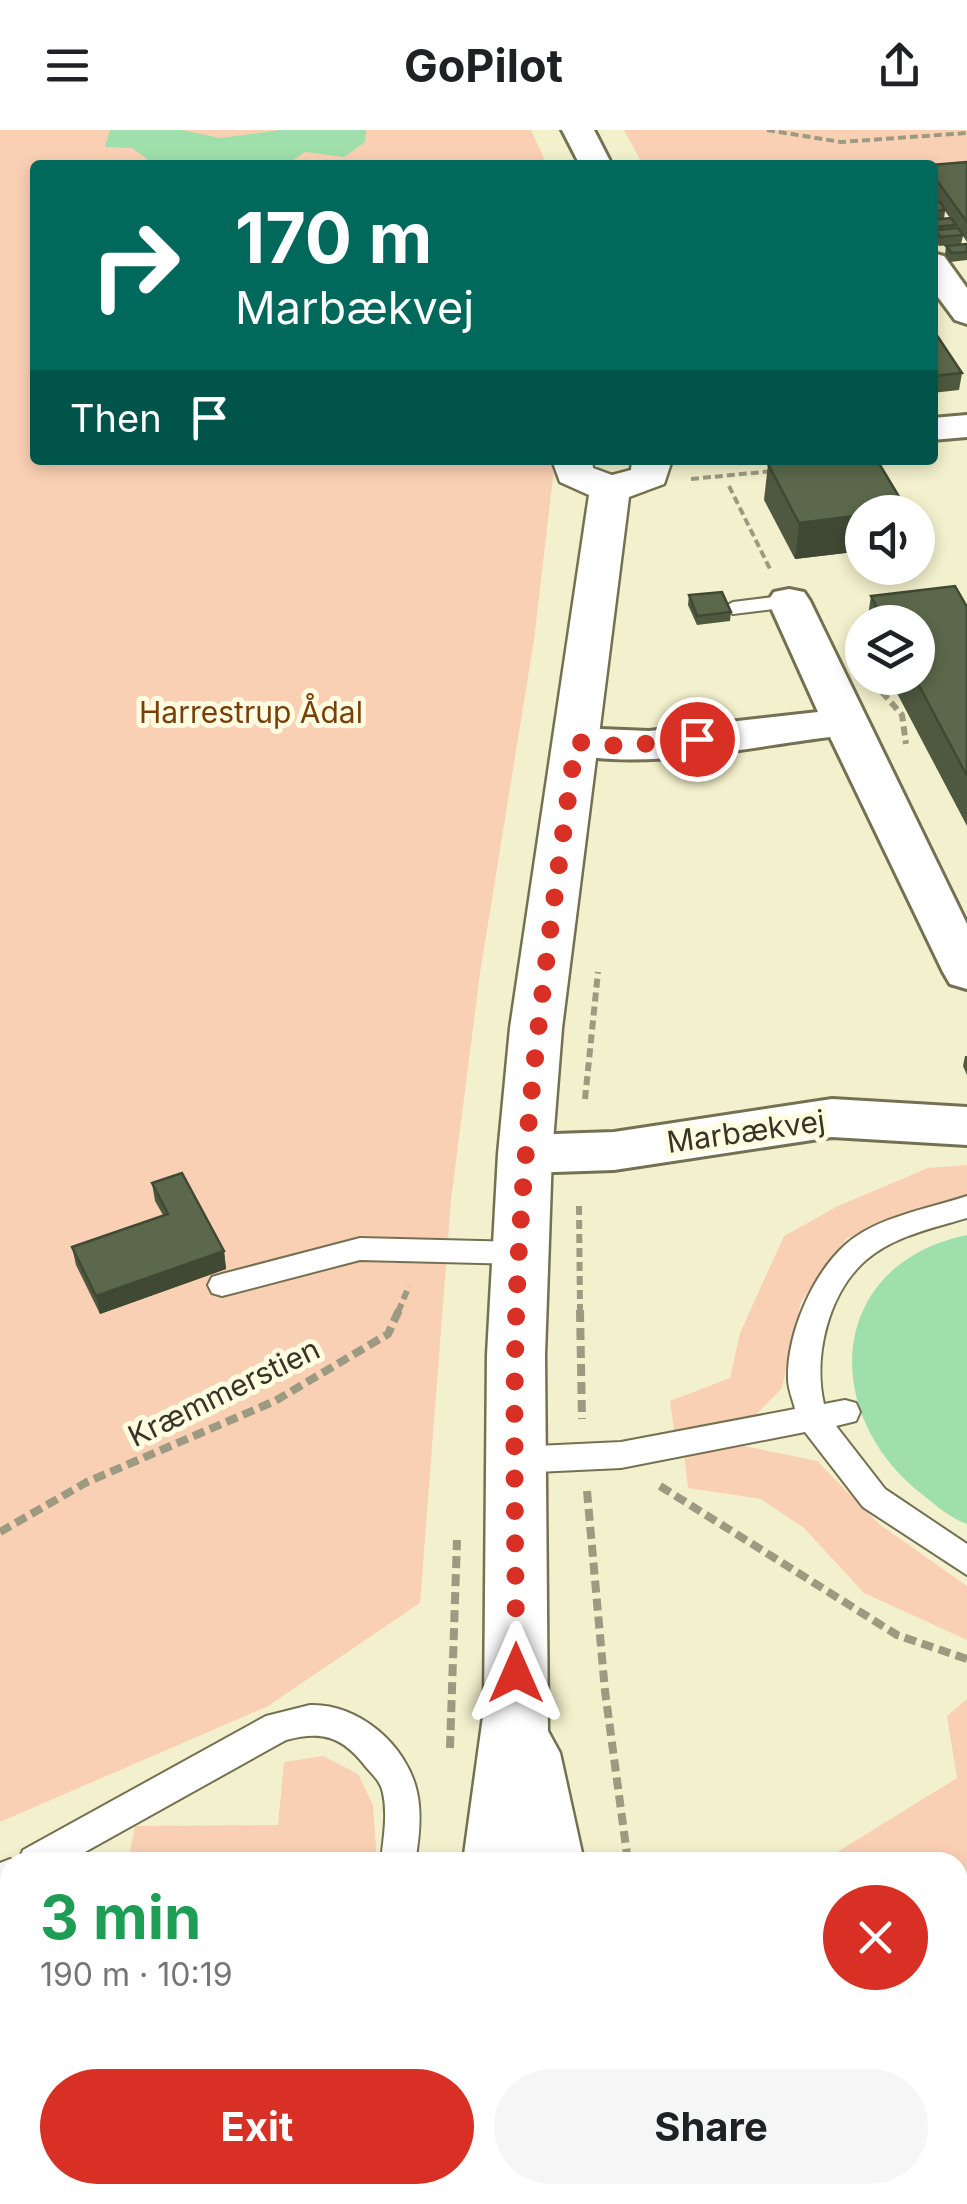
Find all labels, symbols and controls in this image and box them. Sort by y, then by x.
icon: menu [40,38,95,93]
text: GoPilot [404,38,563,93]
icon: share [872,38,927,93]
text: 170 m [235,195,432,280]
icon: right [70,200,200,330]
text: Marbækvej [235,280,474,335]
icon: arrive [182,390,237,445]
text: Then [70,395,162,441]
map controls [845,495,935,695]
button: sound [845,495,935,585]
button: layers [845,605,935,695]
park label: Harrestrup Ådal [139,693,363,730]
pin [655,697,740,782]
icon: arrive [670,712,725,767]
street label: Marbækvej [664,1102,827,1160]
street label: Kræmmerstien [122,1330,325,1454]
position arrow [464,1621,568,1725]
text: 3 min [40,1881,201,1953]
button: close [823,1885,928,1990]
text: 190 m · 10:19 [40,1955,233,1994]
button: Exit [40,2069,474,2184]
button: Share [494,2069,928,2184]

